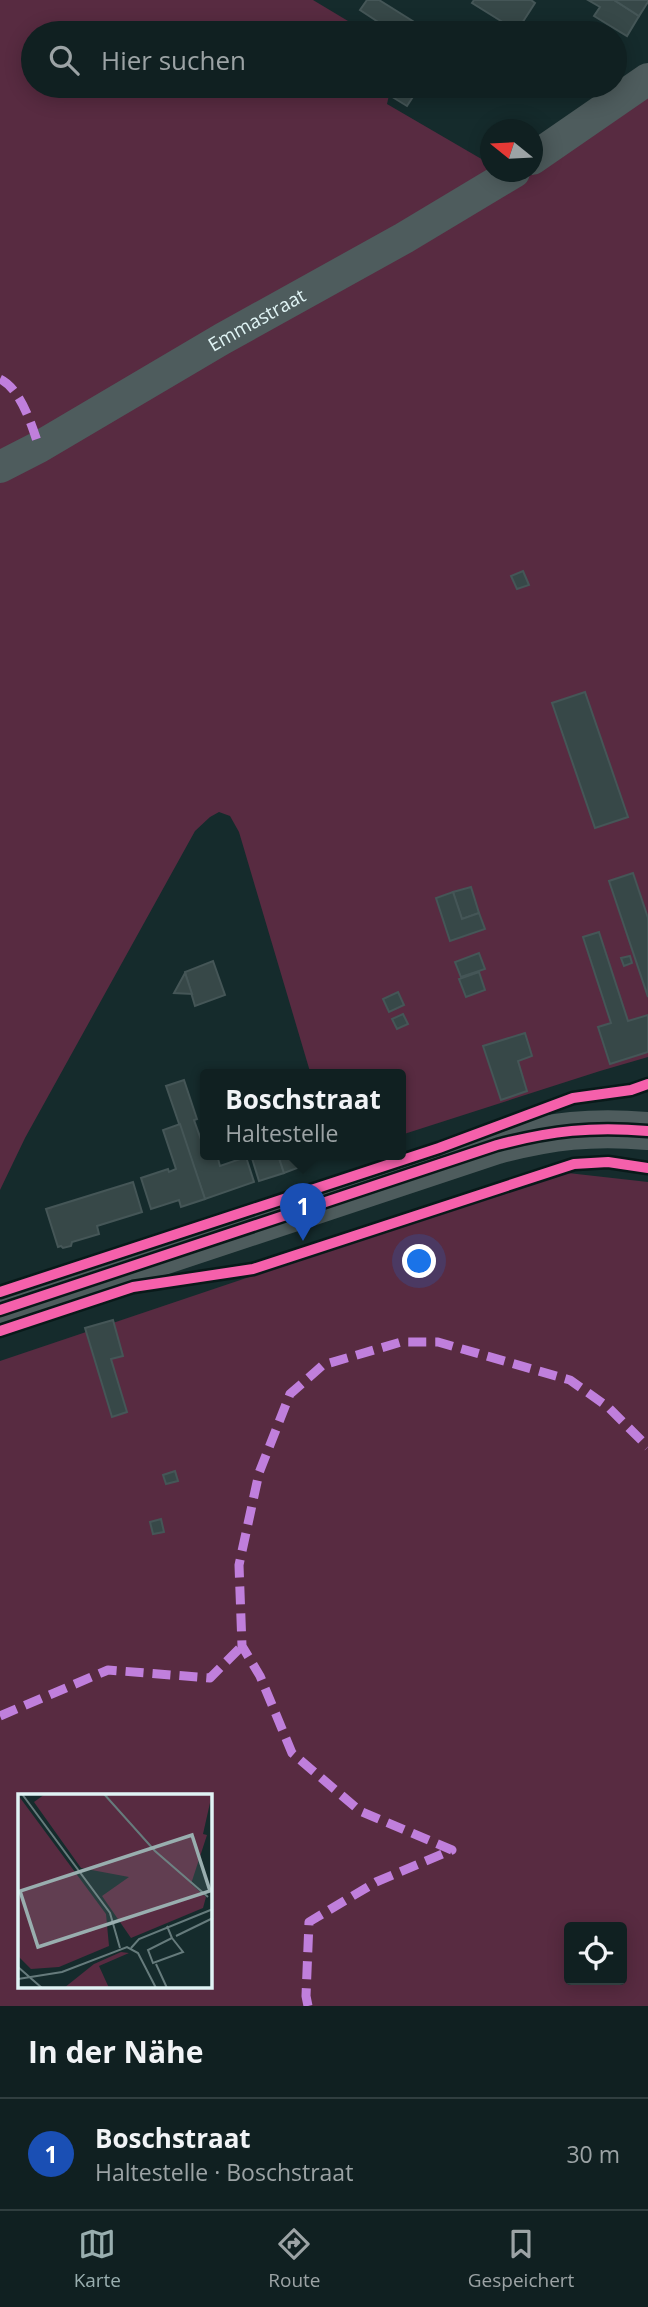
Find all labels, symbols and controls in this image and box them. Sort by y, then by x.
search box [21,21,627,98]
icon: search [45,41,83,79]
text: Hier suchen [101,42,246,78]
north arrow [480,119,543,182]
street label: Emmastraat [203,282,310,357]
popup [200,1069,406,1160]
text: Boschstraat [225,1081,381,1117]
text: Haltestelle [225,1117,338,1149]
pin: 1 [280,1183,326,1241]
your location [402,1244,436,1278]
inset map [18,1794,212,1988]
map controls [564,1922,627,1985]
button: locate [564,1922,627,1985]
text: In der Nähe [28,2031,204,2072]
text: Boschstraat [95,2120,251,2156]
text: 1 [44,2138,58,2170]
text: 30 m [566,2138,620,2170]
text: Haltestelle · Boschstraat [95,2156,353,2188]
tab: Karte [74,2225,121,2293]
tab: Route [268,2225,321,2293]
tab: Gespeichert [468,2225,574,2293]

